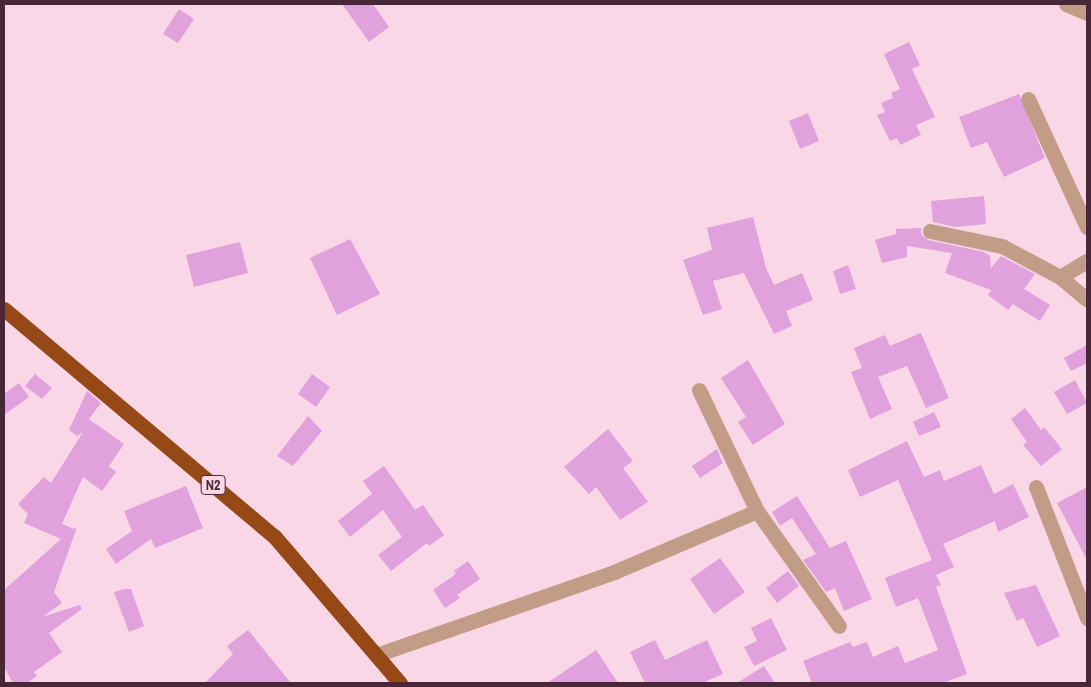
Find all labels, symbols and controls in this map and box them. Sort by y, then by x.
road number: N2 [200,474,226,496]

